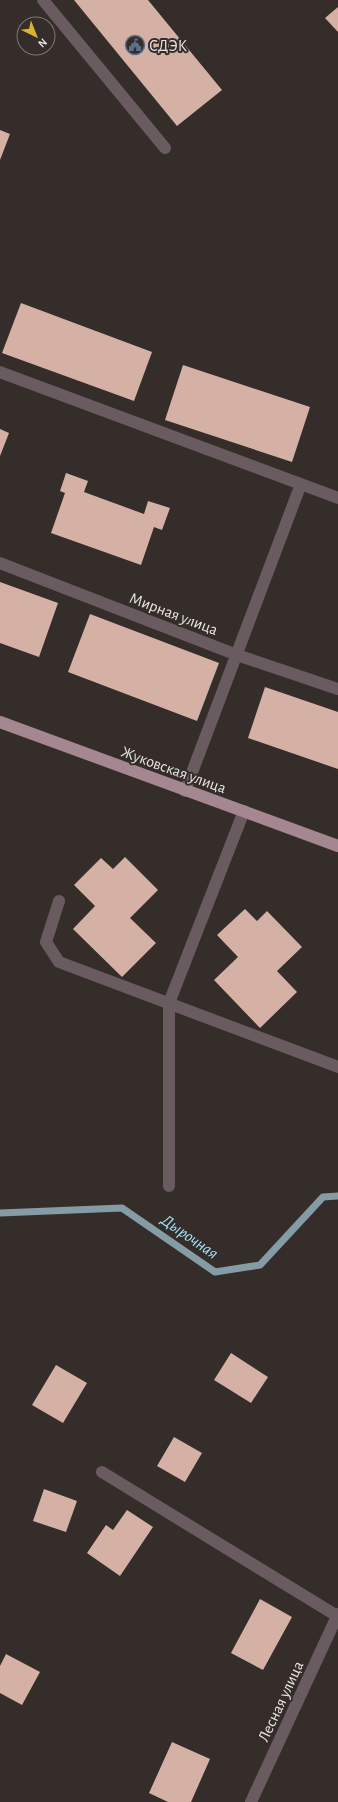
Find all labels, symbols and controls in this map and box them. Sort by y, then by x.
north arrow [16,16,56,56]
public building icon: СДЭК [124,34,146,56]
text: N [36,36,49,50]
place label: СДЭК [149,38,187,54]
street label: Мирная улица [127,590,220,639]
street label: Жуковская улица [119,744,228,797]
water label: Дырочная [157,1210,221,1263]
street label: Лесная улица [255,1659,307,1745]

